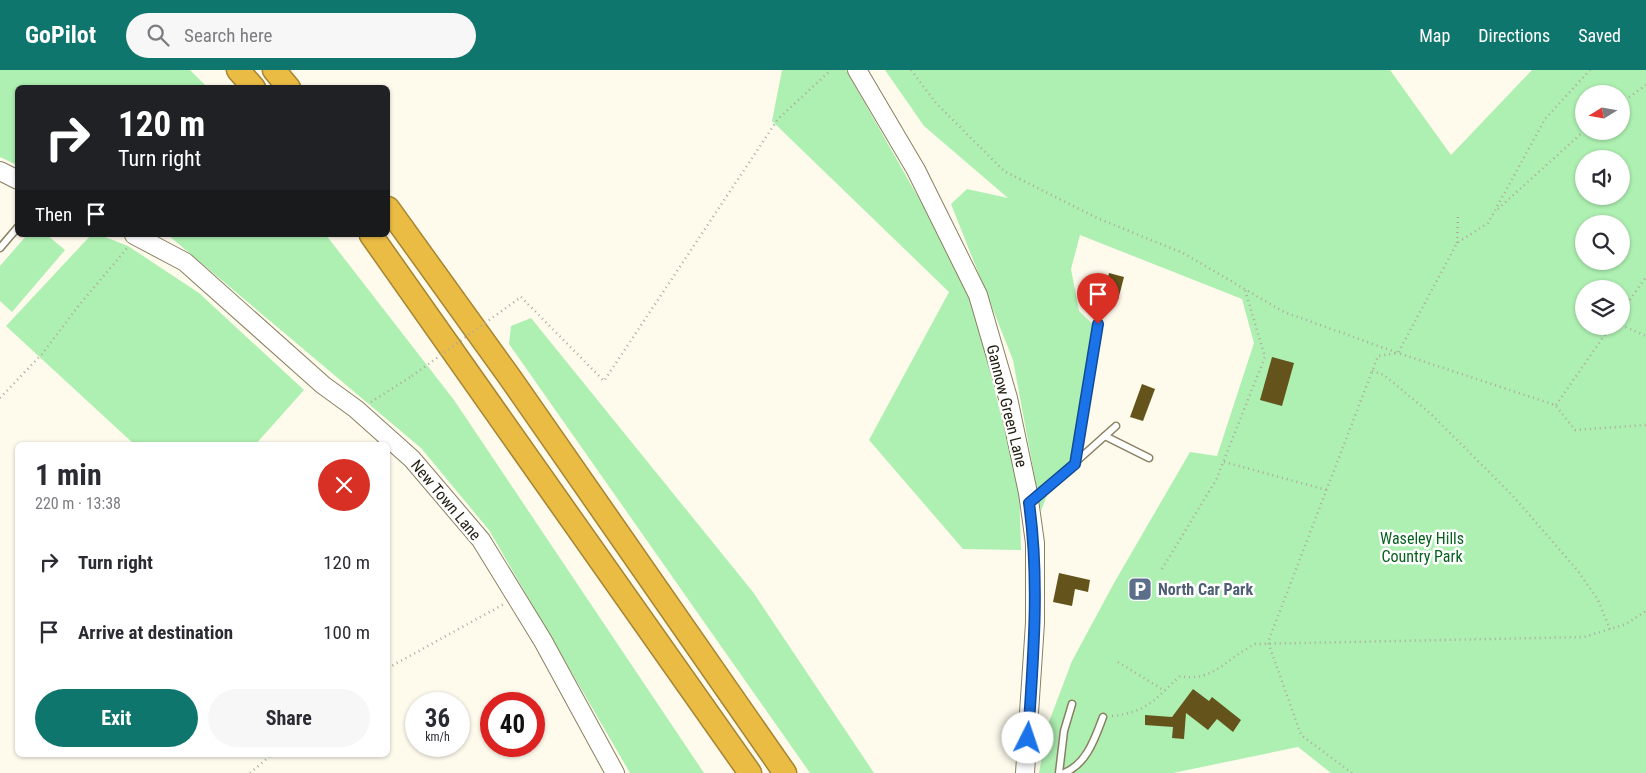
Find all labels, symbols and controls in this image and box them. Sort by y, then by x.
search box [126,13,476,58]
text: GoPilot [25,21,96,49]
icon: search [144,21,172,49]
text: Search here [184,24,272,47]
text: Map [1419,25,1450,46]
text: Directions [1478,25,1550,46]
text: Saved [1578,25,1621,46]
north arrow [1575,85,1630,140]
map controls [1575,85,1630,335]
text: 120 m [118,104,205,145]
icon: right [35,105,100,170]
text: Turn right [118,146,201,171]
button: sound [1575,150,1630,205]
icon: arrive [82,200,110,228]
text: Then [35,203,72,226]
button: search [1575,215,1630,270]
pin [1077,273,1119,324]
icon: arrive [1084,280,1112,308]
button: layers [1575,280,1630,335]
street label: Gannow Green Lane [983,343,1031,469]
street label: New Town Lane [407,456,485,544]
text: 1 min [35,457,102,492]
button: close [318,459,370,511]
text: 220 m · 13:38 [35,494,121,513]
park label: Waseley Hills Country Park [1380,529,1464,566]
icon: right [35,548,63,576]
text: Turn right [78,551,153,574]
text: 120 m [323,551,370,574]
parking icon: North Car Park [1127,576,1153,602]
place label: North Car Park [1158,580,1253,599]
icon: arrive [35,618,63,646]
text: Arrive at destination [78,621,233,644]
text: 100 m [323,621,370,644]
button: Exit [35,689,198,747]
button: Share [208,689,370,747]
speed limit sign: 40 [480,692,545,757]
text: 36 [425,704,450,733]
position arrow [1001,711,1053,763]
text: km/h [425,730,450,744]

